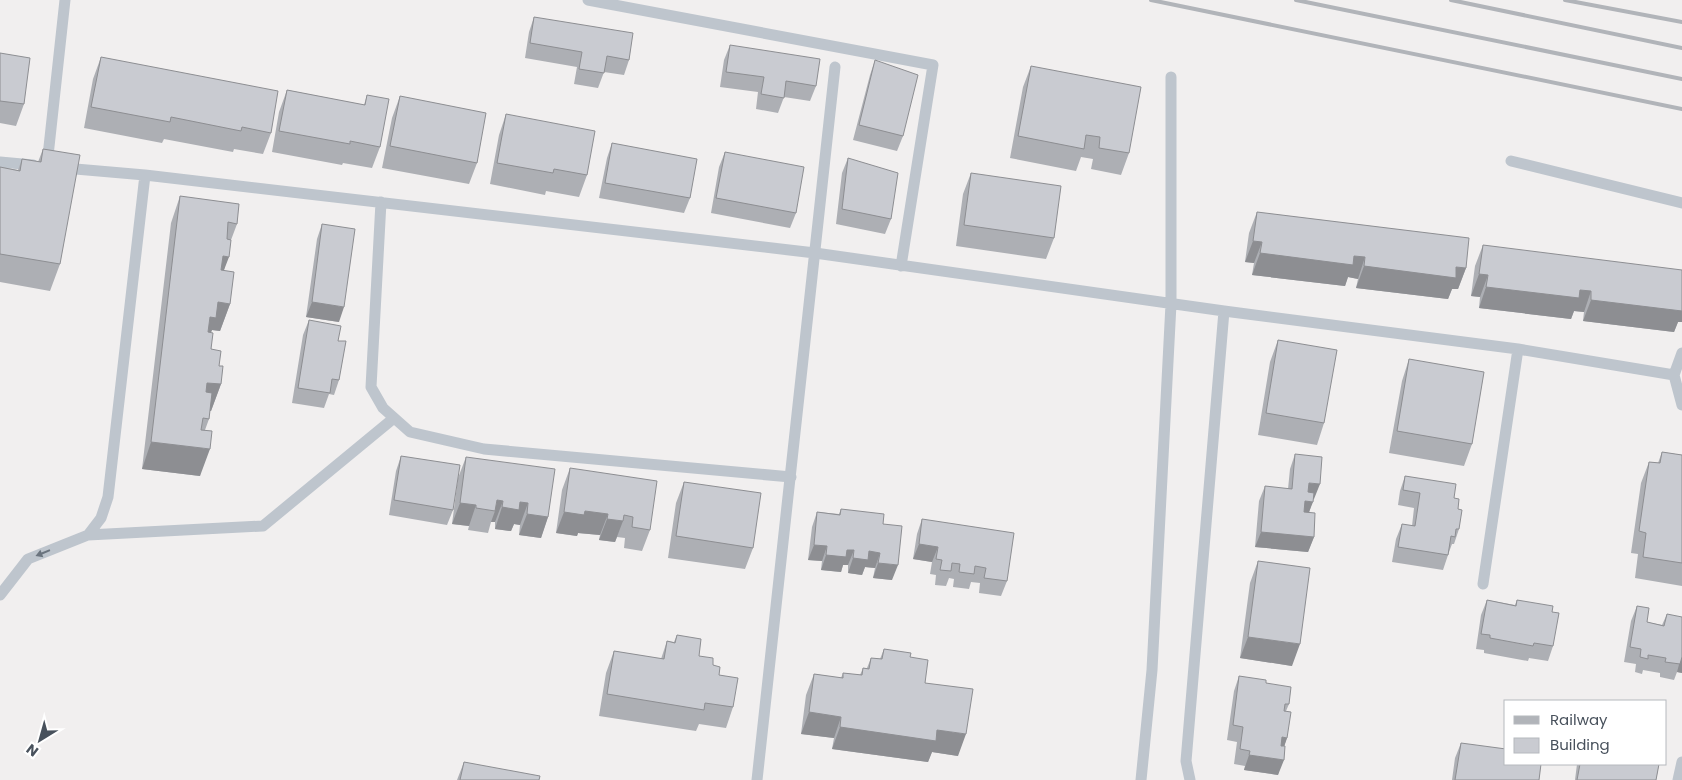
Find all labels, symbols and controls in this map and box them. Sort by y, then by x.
one-way arrow [35,549,50,557]
legend [1504,700,1667,765]
text: Railway [1550,709,1608,730]
north arrow [15,715,65,765]
text: Building [1550,734,1610,755]
text: N [22,739,42,762]

